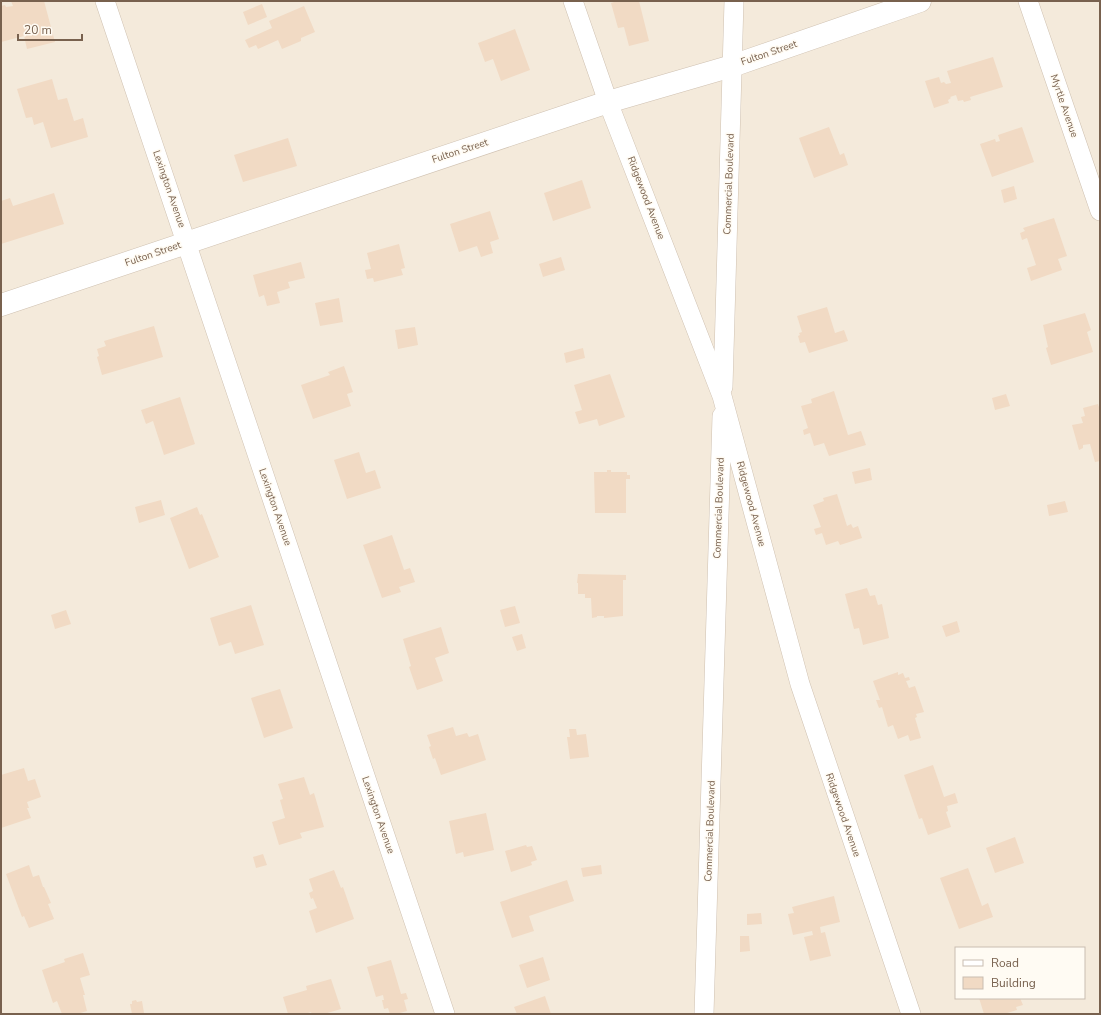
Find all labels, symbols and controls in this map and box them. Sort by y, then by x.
scale bar [18,16,82,42]
text: 20 m [24,22,52,38]
street label: Fulton Street [739,37,799,69]
street label: Myrtle Avenue [1047,73,1081,139]
street label: Commercial Boulevard [720,133,738,235]
street label: Fulton Street [430,135,490,167]
street label: Lexington Avenue [149,148,189,230]
street label: Ridgewood Avenue [624,154,668,242]
street label: Fulton Street [123,238,183,270]
street label: Commercial Boulevard [710,457,728,559]
street label: Ridgewood Avenue [733,460,769,548]
street label: Lexington Avenue [255,466,295,548]
street label: Ridgewood Avenue [822,771,864,859]
street label: Lexington Avenue [358,774,398,856]
street label: Commercial Boulevard [701,780,719,882]
legend [955,947,1085,999]
text: Road [991,955,1019,971]
text: Building [991,975,1036,991]

